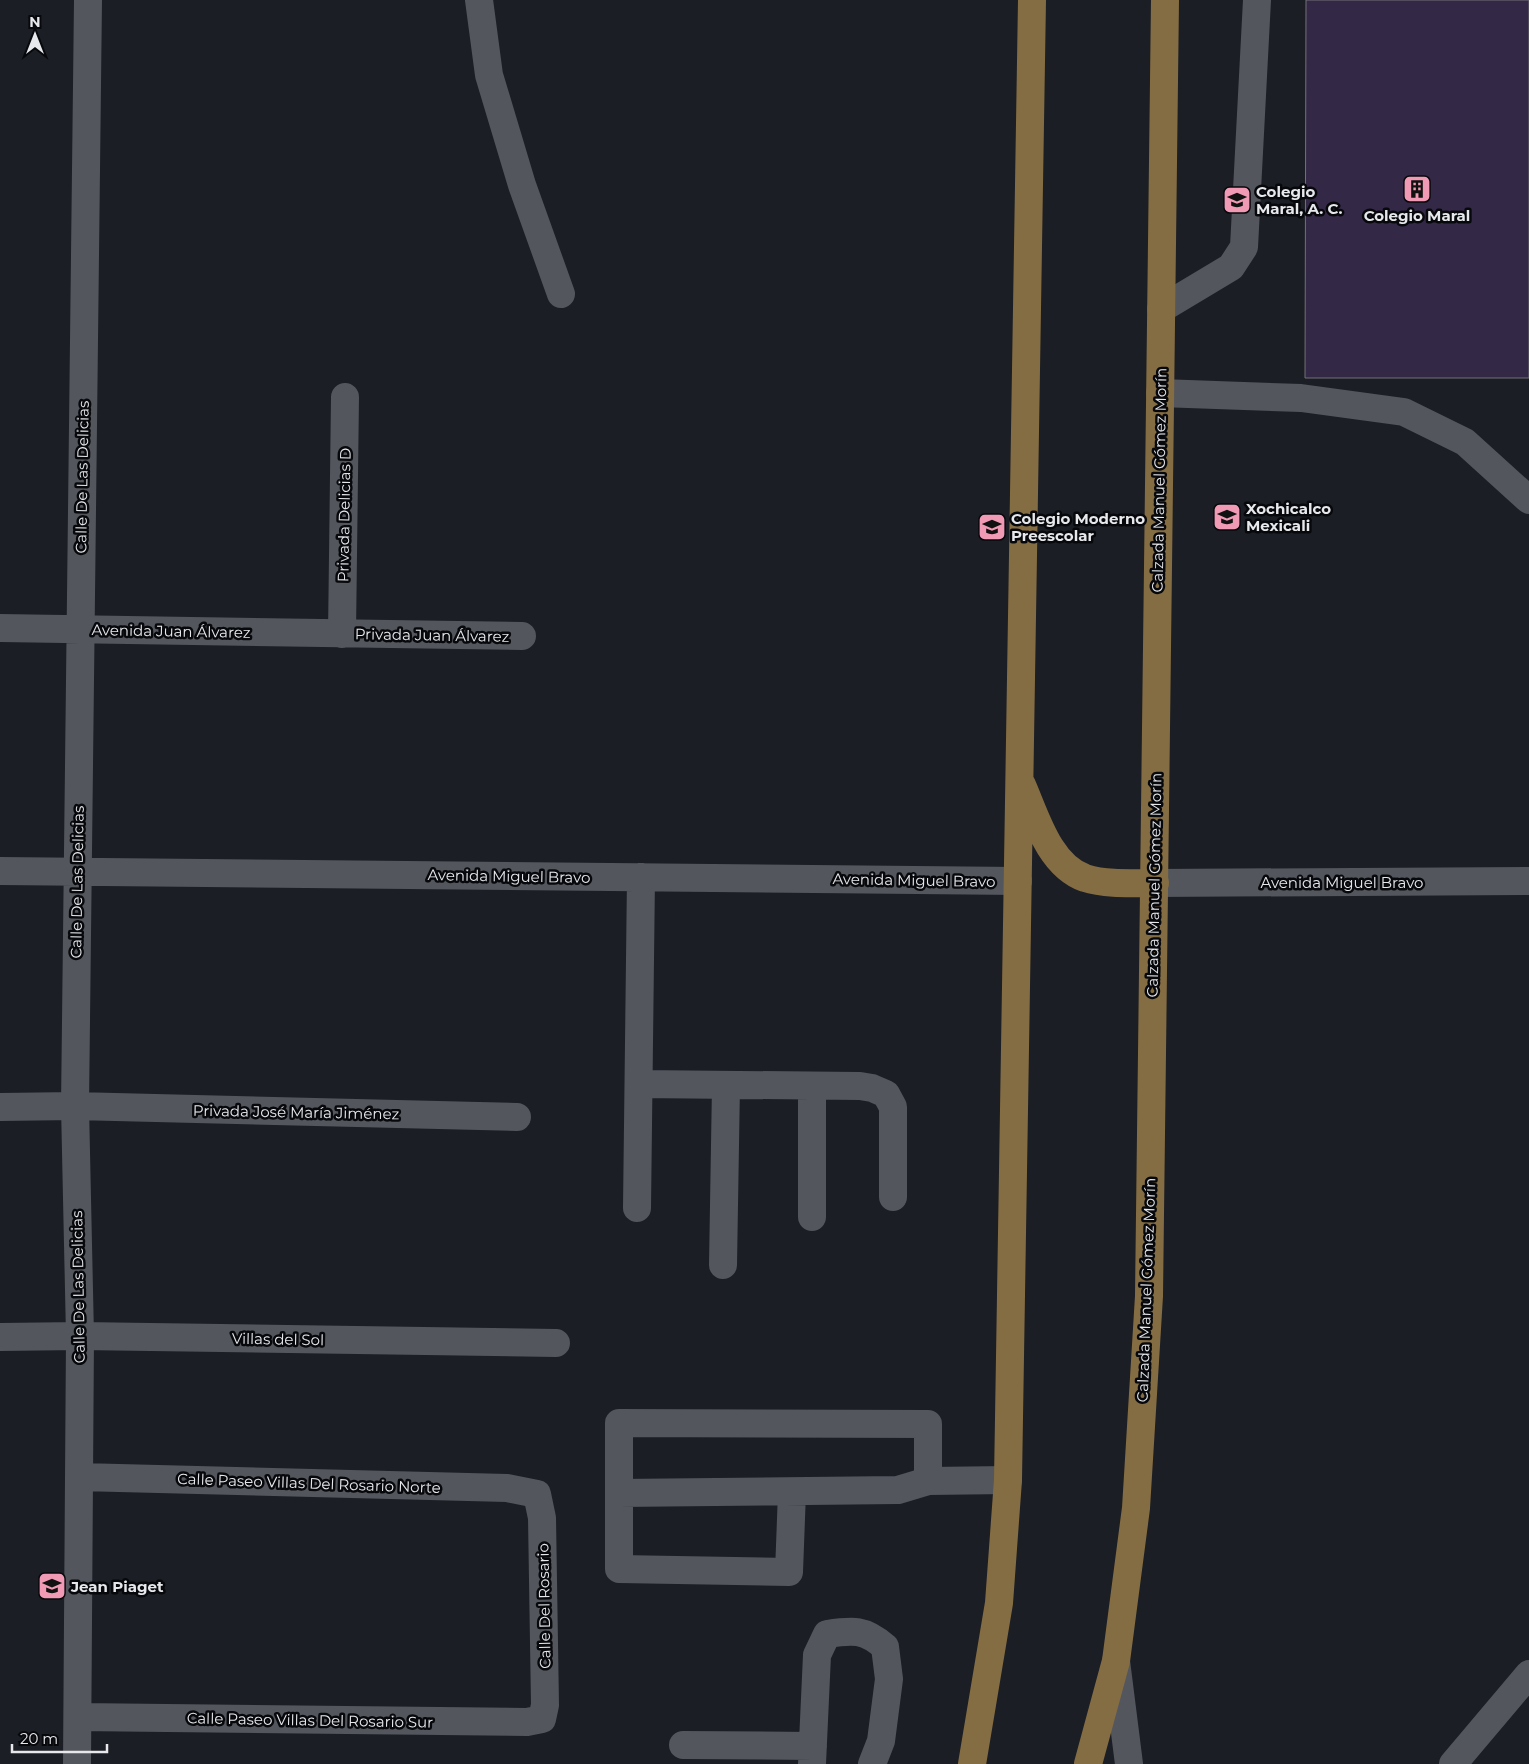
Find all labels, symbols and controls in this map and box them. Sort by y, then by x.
north arrow [10,10,60,60]
text: N [29,13,41,31]
building icon: Colegio Maral [1402,174,1432,204]
place label: Colegio Maral, A. C. [1256,182,1343,218]
school or university icon: Colegio Maral, A. C. [1222,185,1252,215]
place label: Colegio Maral [1364,206,1470,225]
street label: Calzada Manuel Gómez Morín [1148,368,1170,592]
street label: Calle De Las Delicias [71,400,93,554]
street label: Privada Delicias D [333,448,355,582]
place label: Xochicalco Mexicali [1246,499,1331,535]
school or university icon: Xochicalco Mexicali [1212,502,1242,532]
place label: Colegio Moderno Preescolar [1011,509,1145,545]
school or university icon: Colegio Moderno Preescolar [977,512,1007,542]
street label: Avenida Juan Álvarez [91,620,251,642]
street label: Privada Juan Álvarez [355,624,510,646]
street label: Calzada Manuel Gómez Morín [1143,773,1165,997]
street label: Calle De Las Delicias [66,805,88,959]
street label: Avenida Miguel Bravo [427,865,591,887]
street label: Avenida Miguel Bravo [832,869,996,891]
street label: Avenida Miguel Bravo [1261,873,1423,892]
street label: Privada José María Jiménez [193,1101,400,1123]
street label: Calzada Manuel Gómez Morín [1133,1177,1159,1403]
street label: Calle De Las Delicias [67,1210,89,1364]
street label: Villas del Sol [232,1329,324,1349]
street label: Calle Paseo Villas Del Rosario Norte [177,1469,441,1497]
street label: Calle Del Rosario [533,1543,555,1669]
school or university icon: Jean Piaget [37,1571,67,1601]
place label: Jean Piaget [70,1577,164,1596]
street label: Calle Paseo Villas Del Rosario Sur [187,1708,433,1732]
scale bar [12,1722,108,1754]
text: 20 m [20,1729,58,1748]

